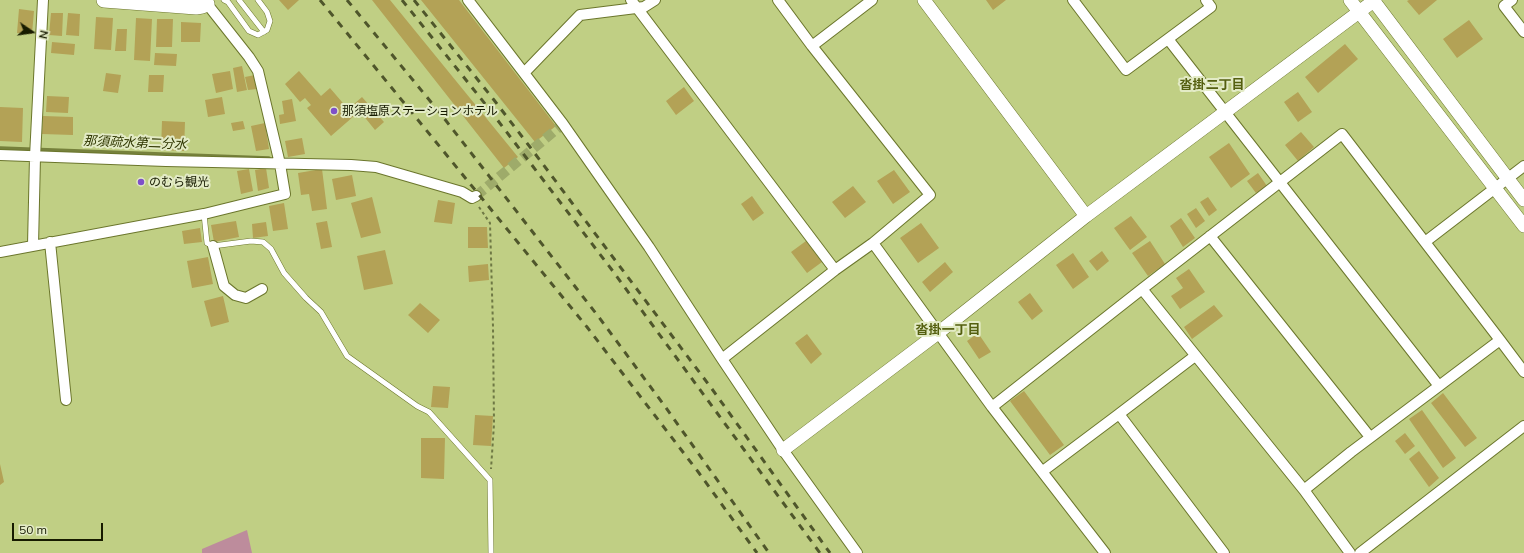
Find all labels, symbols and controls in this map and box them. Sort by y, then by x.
north arrow [12,12,52,52]
text: N [36,29,51,40]
district label: 沓掛二丁目 [1180,77,1244,93]
place label: 那須塩原ステーションホテル [342,104,498,118]
marker: 那須塩原ステーションホテル [329,106,339,116]
water label: 那須疏水第二分水 [83,133,187,153]
place label: のむら観光 [149,175,209,189]
marker: のむら観光 [136,177,146,187]
district label: 沓掛一丁目 [916,322,980,338]
scale bar [14,515,105,541]
text: 50 m [19,522,47,537]

